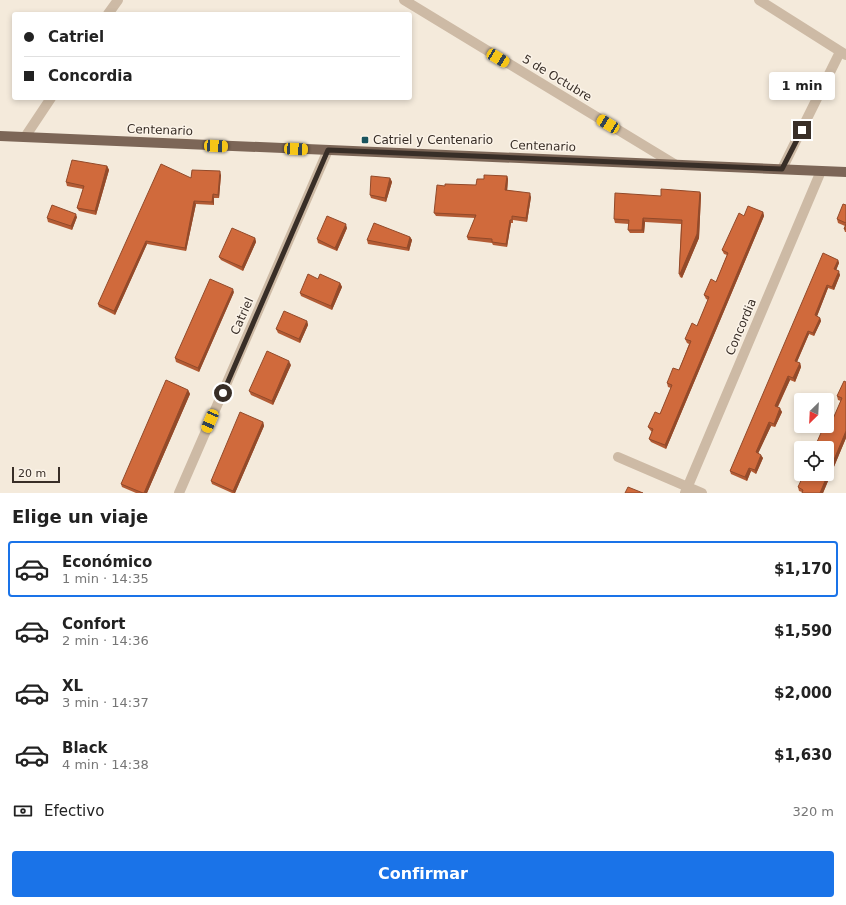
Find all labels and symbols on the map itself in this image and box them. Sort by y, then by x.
car [485,47,511,69]
street label: 5 de Octubre [520,52,594,104]
callout: 1 min [769,72,835,100]
car [595,113,621,135]
route end [793,121,811,139]
street label: Centenario [127,122,193,138]
place label: Catriel y Centenario [373,133,493,147]
marker: Catriel y Centenario [360,135,370,145]
street label: Centenario [510,138,576,154]
car [204,139,228,153]
car [284,142,308,156]
street label: Catriel [228,295,256,337]
street label: Concordia [723,297,759,357]
route start [214,384,232,402]
north arrow [794,393,834,433]
car [200,408,220,434]
scale bar [12,465,60,484]

